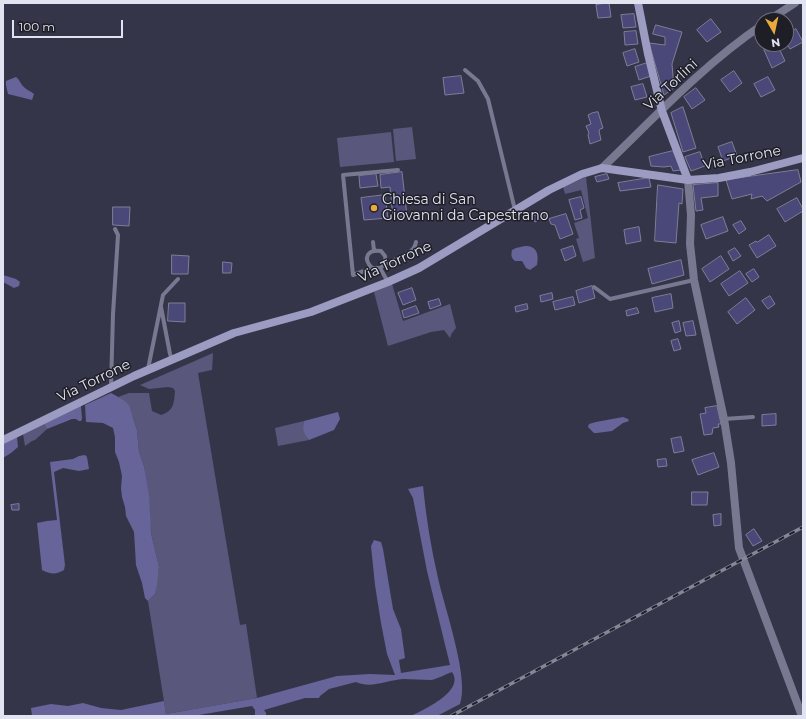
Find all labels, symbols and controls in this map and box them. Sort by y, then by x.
scale bar [14,12,125,38]
north arrow [754,12,794,52]
text: 100 m [19,19,55,34]
text: N [770,35,781,50]
street label: Via Torlini [641,56,701,114]
street label: Via Torrone [702,142,782,174]
place label: Chiesa di San Giovanni da Capestrano [382,192,549,224]
marker: Chiesa di San Giovanni da Capestrano [369,203,379,213]
street label: Via Torrone [356,238,434,286]
street label: Via Torrone [55,356,133,406]

